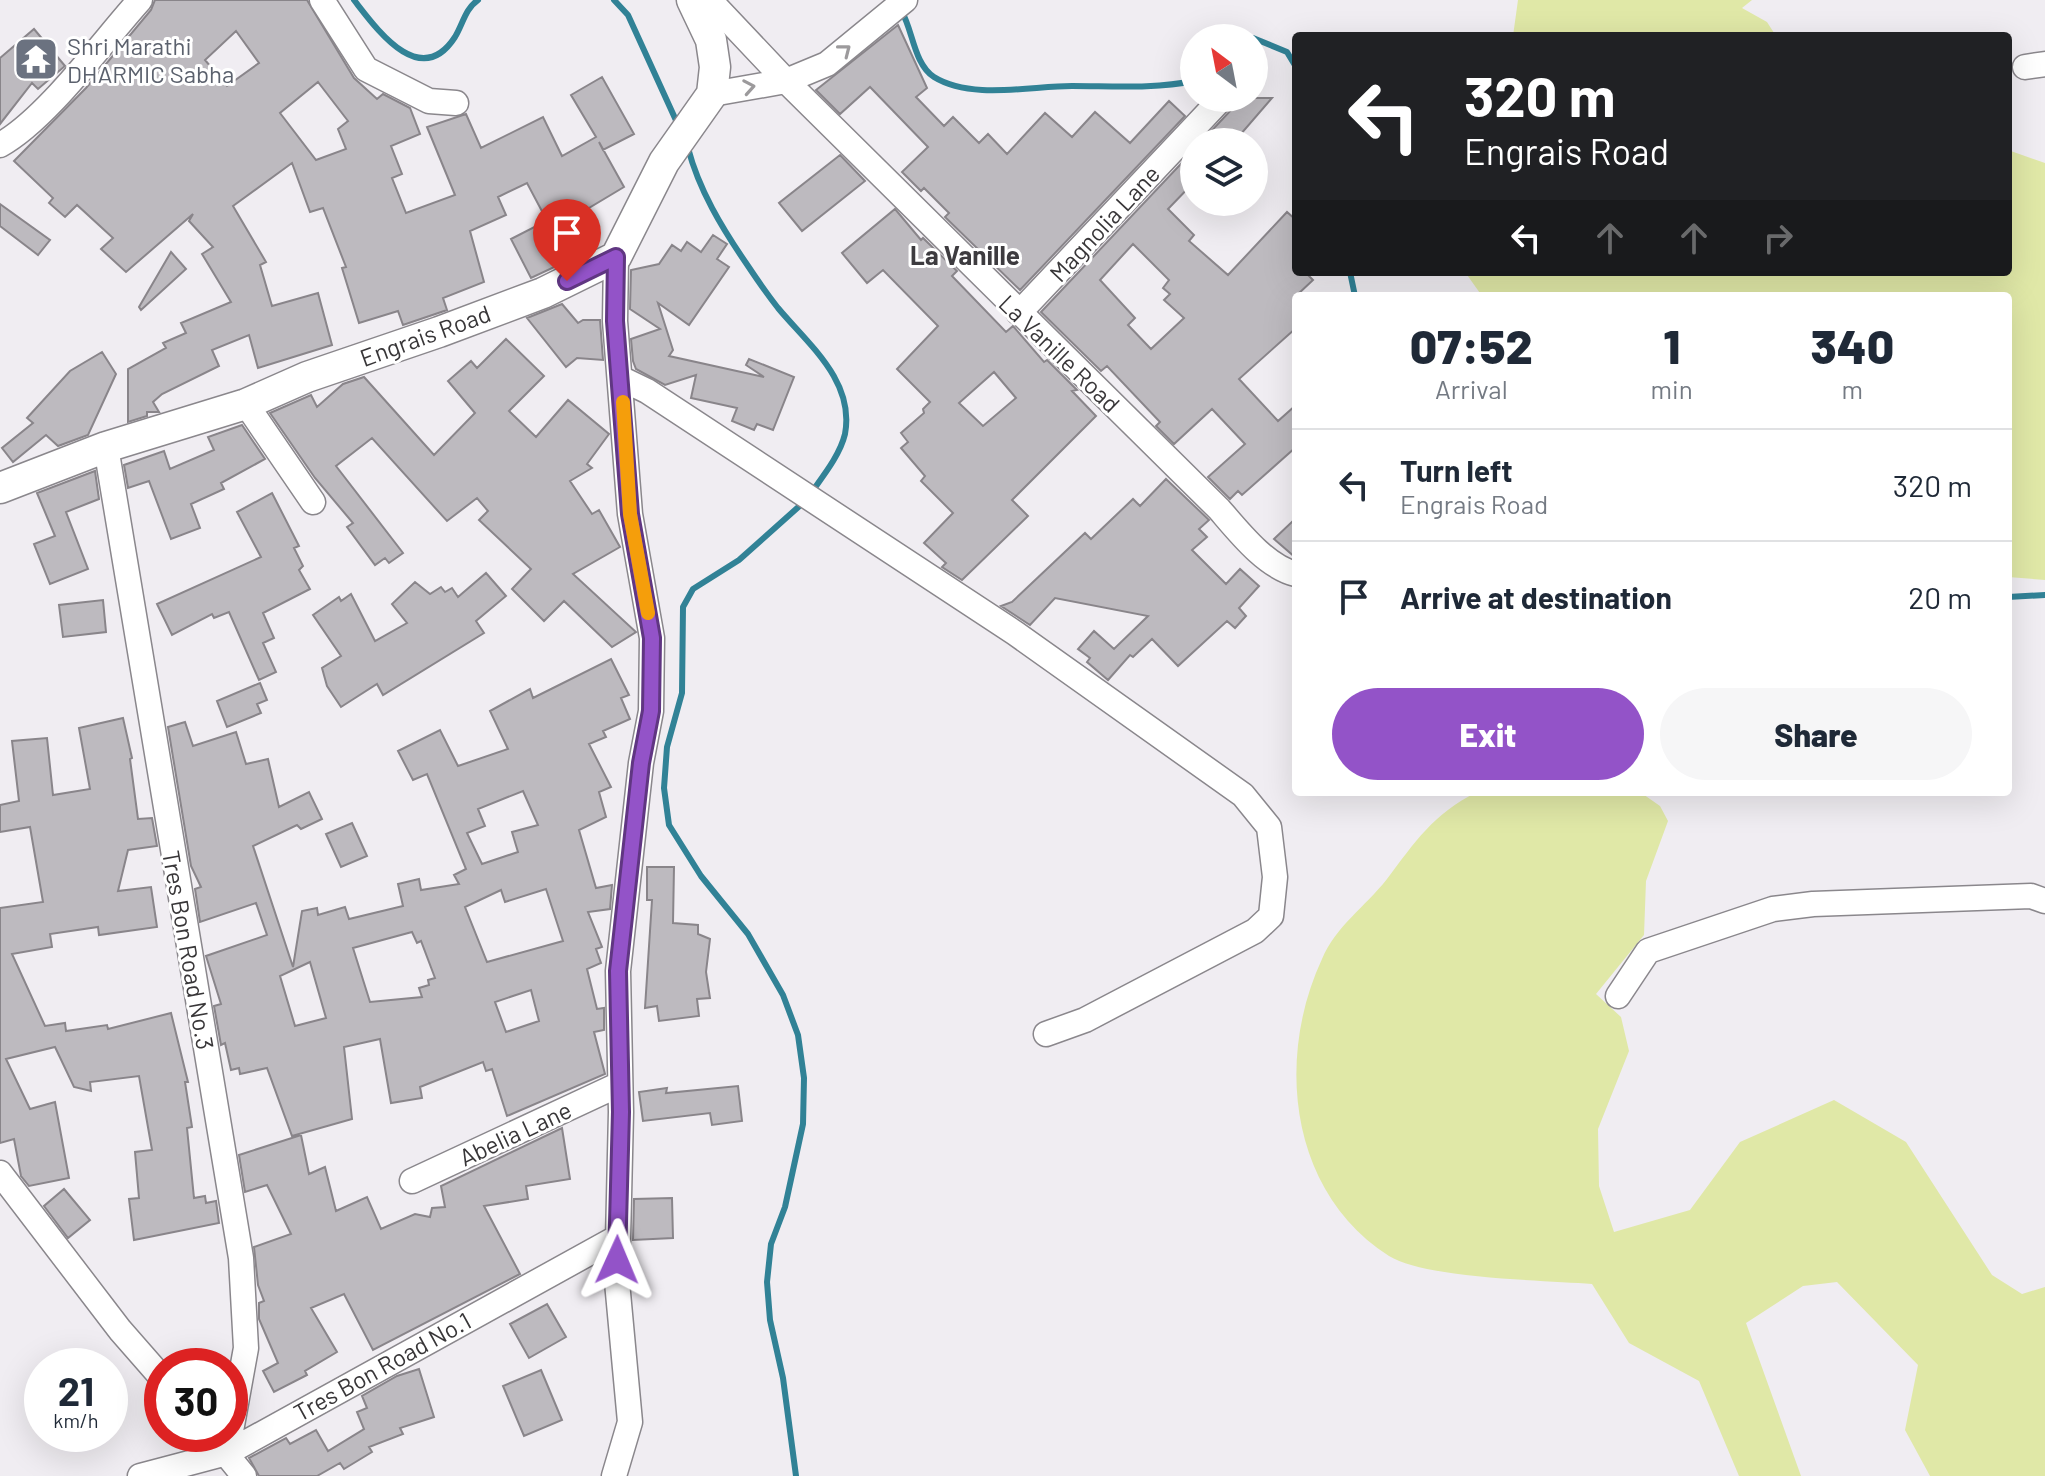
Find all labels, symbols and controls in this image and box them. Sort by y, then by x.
north arrow [1180,24,1268,112]
map controls [1180,24,1268,216]
place label: Shri Marathi DHARMIC Sabha [67,31,234,88]
temple icon: Shri Marathi DHARMIC Sabha [12,35,60,83]
one-way arrow [836,45,851,59]
text: 320 m [1464,61,1615,128]
icon: left [1332,64,1436,168]
one-way arrow [742,80,756,97]
button: layers [1180,128,1268,216]
text: Engrais Road [1464,129,1669,172]
street label: Magnolia Lane [1043,159,1165,287]
pin [533,199,601,281]
icon: arrive [545,211,589,255]
icon: left [1504,216,1548,260]
icon: ahead [1588,216,1632,260]
icon: ahead [1672,216,1716,260]
icon: right [1756,216,1800,260]
district label: La Vanille [910,239,1020,270]
street label: La Vanille Road [994,288,1126,418]
street label: Engrais Road [356,298,494,372]
text: 07:52 [1410,316,1533,374]
text: 1 [1663,316,1680,374]
text: 340 [1811,316,1894,374]
text: Arrival [1435,373,1508,404]
text: min [1651,373,1693,404]
text: m [1842,373,1863,404]
text: Turn left [1400,452,1513,488]
icon: left [1332,463,1376,507]
text: 320 m [1893,467,1972,503]
text: Engrais Road [1400,488,1548,519]
icon: arrive [1332,575,1376,619]
text: Arrive at destination [1400,579,1672,615]
text: 20 m [1908,579,1972,615]
button: Exit [1332,688,1644,780]
button: Share [1660,688,1972,780]
street label: Tres Bon Road No.3 [157,848,221,1052]
street label: Abelia Lane [454,1094,576,1172]
position arrow [575,1218,659,1302]
street label: Tres Bon Road No.1 [288,1305,476,1427]
speed limit sign: 30 [144,1348,248,1452]
text: 21 [58,1366,94,1414]
text: km/h [53,1408,99,1432]

